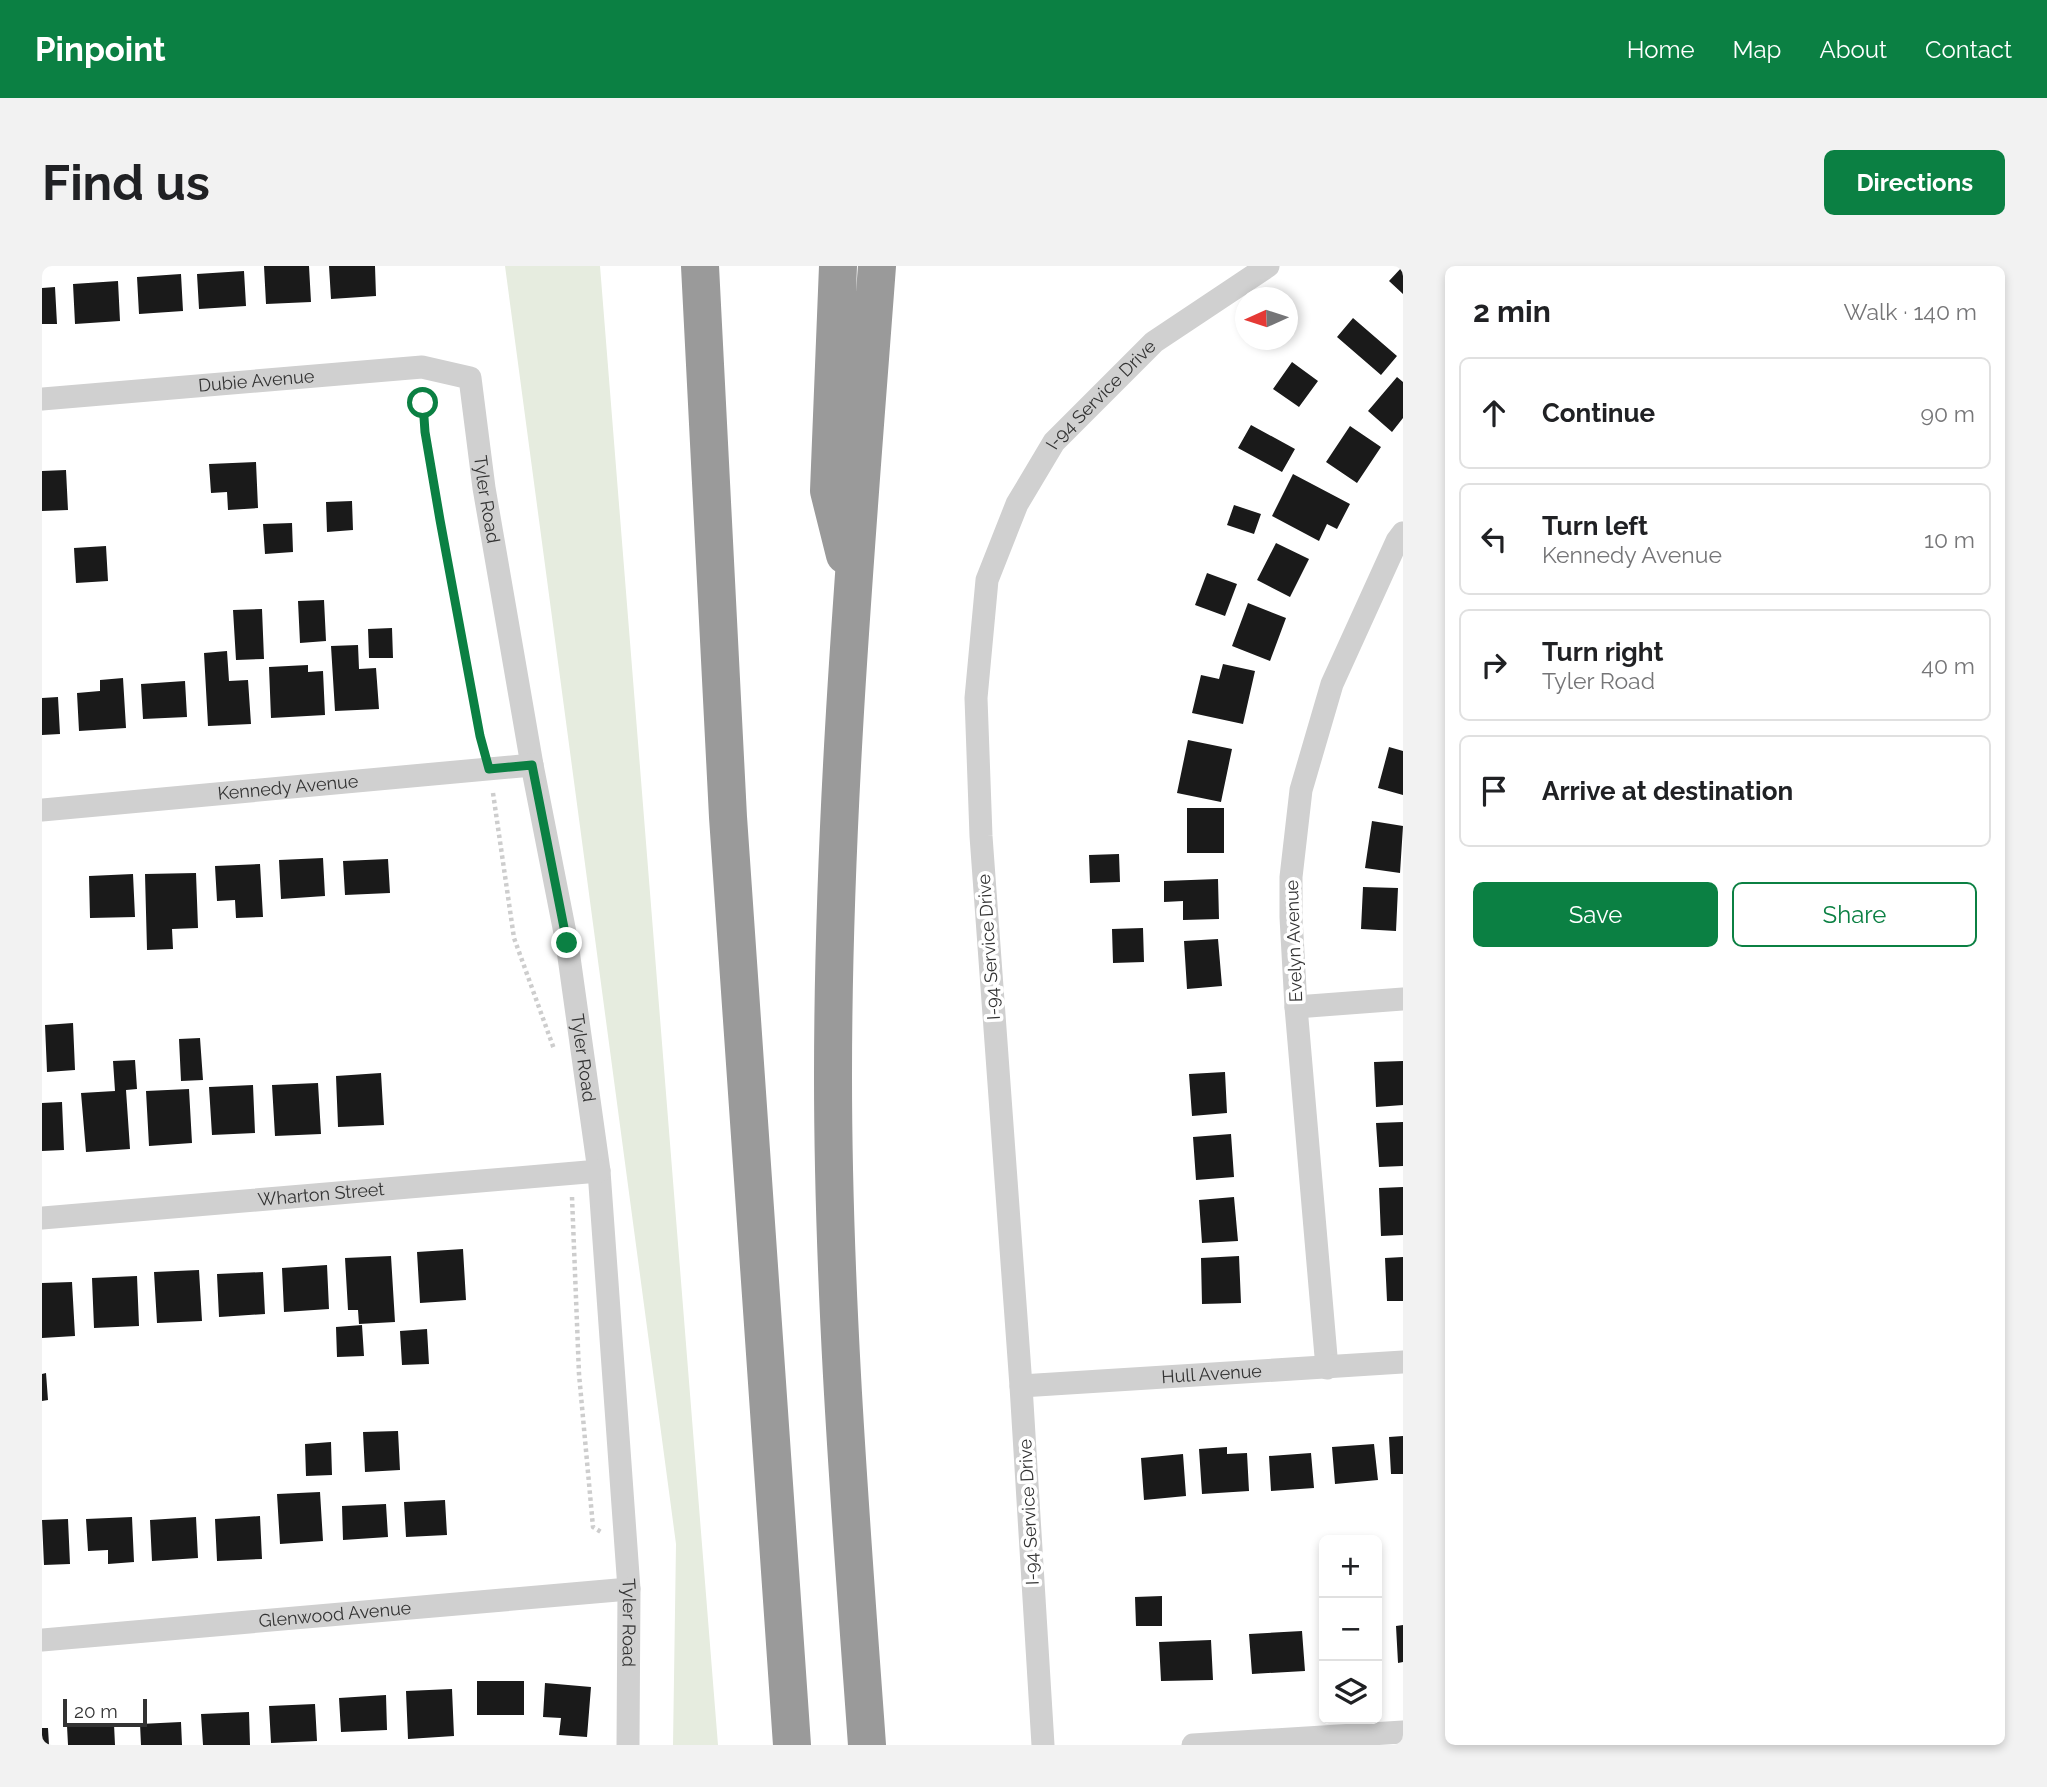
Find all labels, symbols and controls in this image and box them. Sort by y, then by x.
text: Pinpoint [35,30,166,69]
text: Home [1627,35,1695,64]
text: Map [1733,35,1781,64]
text: About [1819,35,1887,64]
text: Contact [1925,35,2012,64]
button: Directions [1824,150,2005,215]
text: Find us [42,154,210,211]
north arrow [1235,287,1298,350]
text: 2 min [1473,294,1551,329]
text: Walk · 140 m [1844,298,1977,325]
street label: I-94 Service Drive [1041,335,1160,453]
street label: Dubie Avenue [197,365,316,396]
route start [407,387,438,418]
icon: ahead [1475,394,1513,432]
text: Continue [1542,398,1655,428]
text: 90 m [1920,400,1975,427]
street label: Tyler Road [470,454,504,545]
text: Turn left [1542,511,1648,541]
icon: left [1475,520,1513,558]
text: 10 m [1924,526,1975,553]
text: Kennedy Avenue [1542,541,1722,568]
text: Turn right [1542,637,1663,667]
icon: right [1475,646,1513,684]
text: 40 m [1921,652,1975,679]
text: Tyler Road [1542,667,1655,694]
street label: Kennedy Avenue [217,770,359,804]
icon: arrive [1475,772,1513,810]
text: Arrive at destination [1542,776,1793,806]
street label: I-94 Service Drive [973,873,1004,1021]
street label: Evelyn Avenue [1281,879,1306,1003]
button: Save [1473,882,1718,947]
button: Share [1732,882,1977,947]
route end [551,927,582,958]
street label: Tyler Road [567,1013,600,1103]
street label: Wharton Street [257,1178,385,1210]
street label: Hull Avenue [1161,1360,1263,1387]
street label: I-94 Service Drive [1014,1438,1043,1586]
map controls [1319,1535,1382,1724]
button: + [1319,1535,1382,1598]
street label: Tyler Road [618,1578,640,1667]
street label: Glenwood Avenue [258,1597,412,1631]
button: − [1319,1598,1382,1661]
button: layers [1319,1661,1382,1724]
scale bar [63,1696,147,1728]
text: 20 m [74,1700,118,1722]

